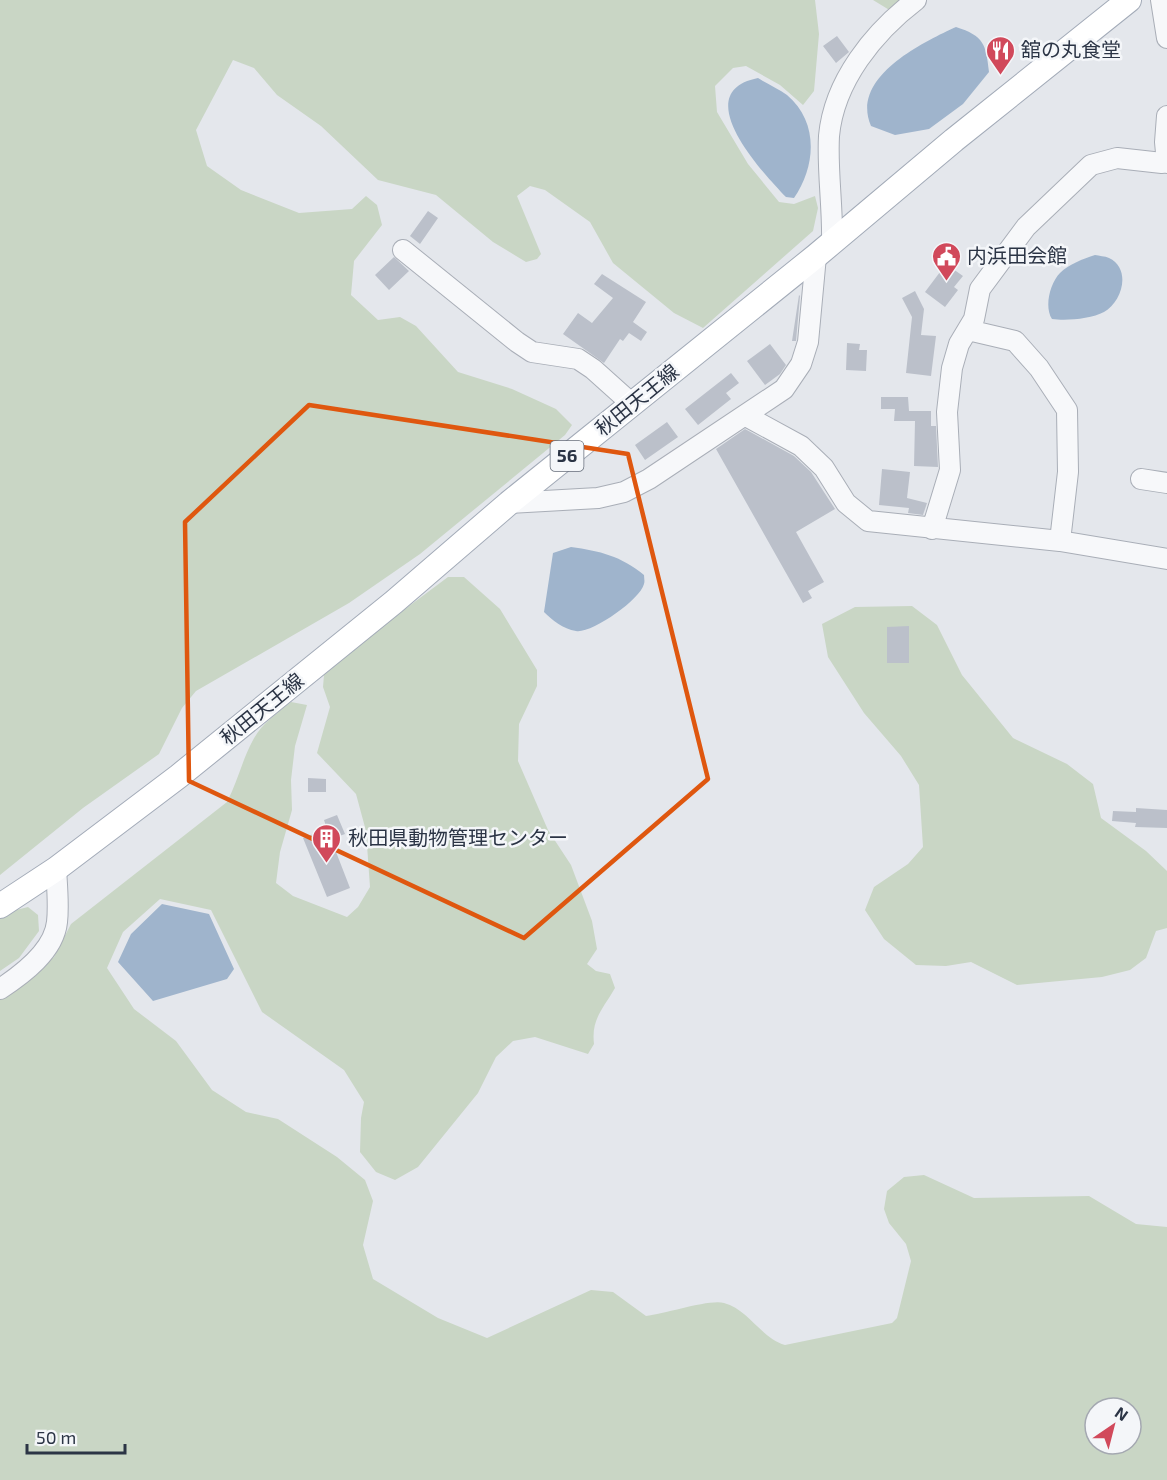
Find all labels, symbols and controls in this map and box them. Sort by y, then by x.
restaurant icon: 舘の丸食堂 [984,34,1016,76]
place label: 舘の丸食堂 [1021,37,1121,61]
public building icon: 内浜田会館 [930,240,962,282]
place label: 内浜田会館 [967,243,1067,267]
street label: 秋田天王線 [590,358,683,440]
road number: 56 [550,441,584,471]
street label: 秋田天王線 [215,667,308,749]
building icon: 秋田県動物管理センター [311,822,343,864]
place label: 秋田県動物管理センター [348,825,568,849]
north arrow [1083,1396,1143,1456]
text: N [1112,1402,1132,1424]
scale bar [27,1417,124,1455]
text: 50 m [36,1426,76,1448]

